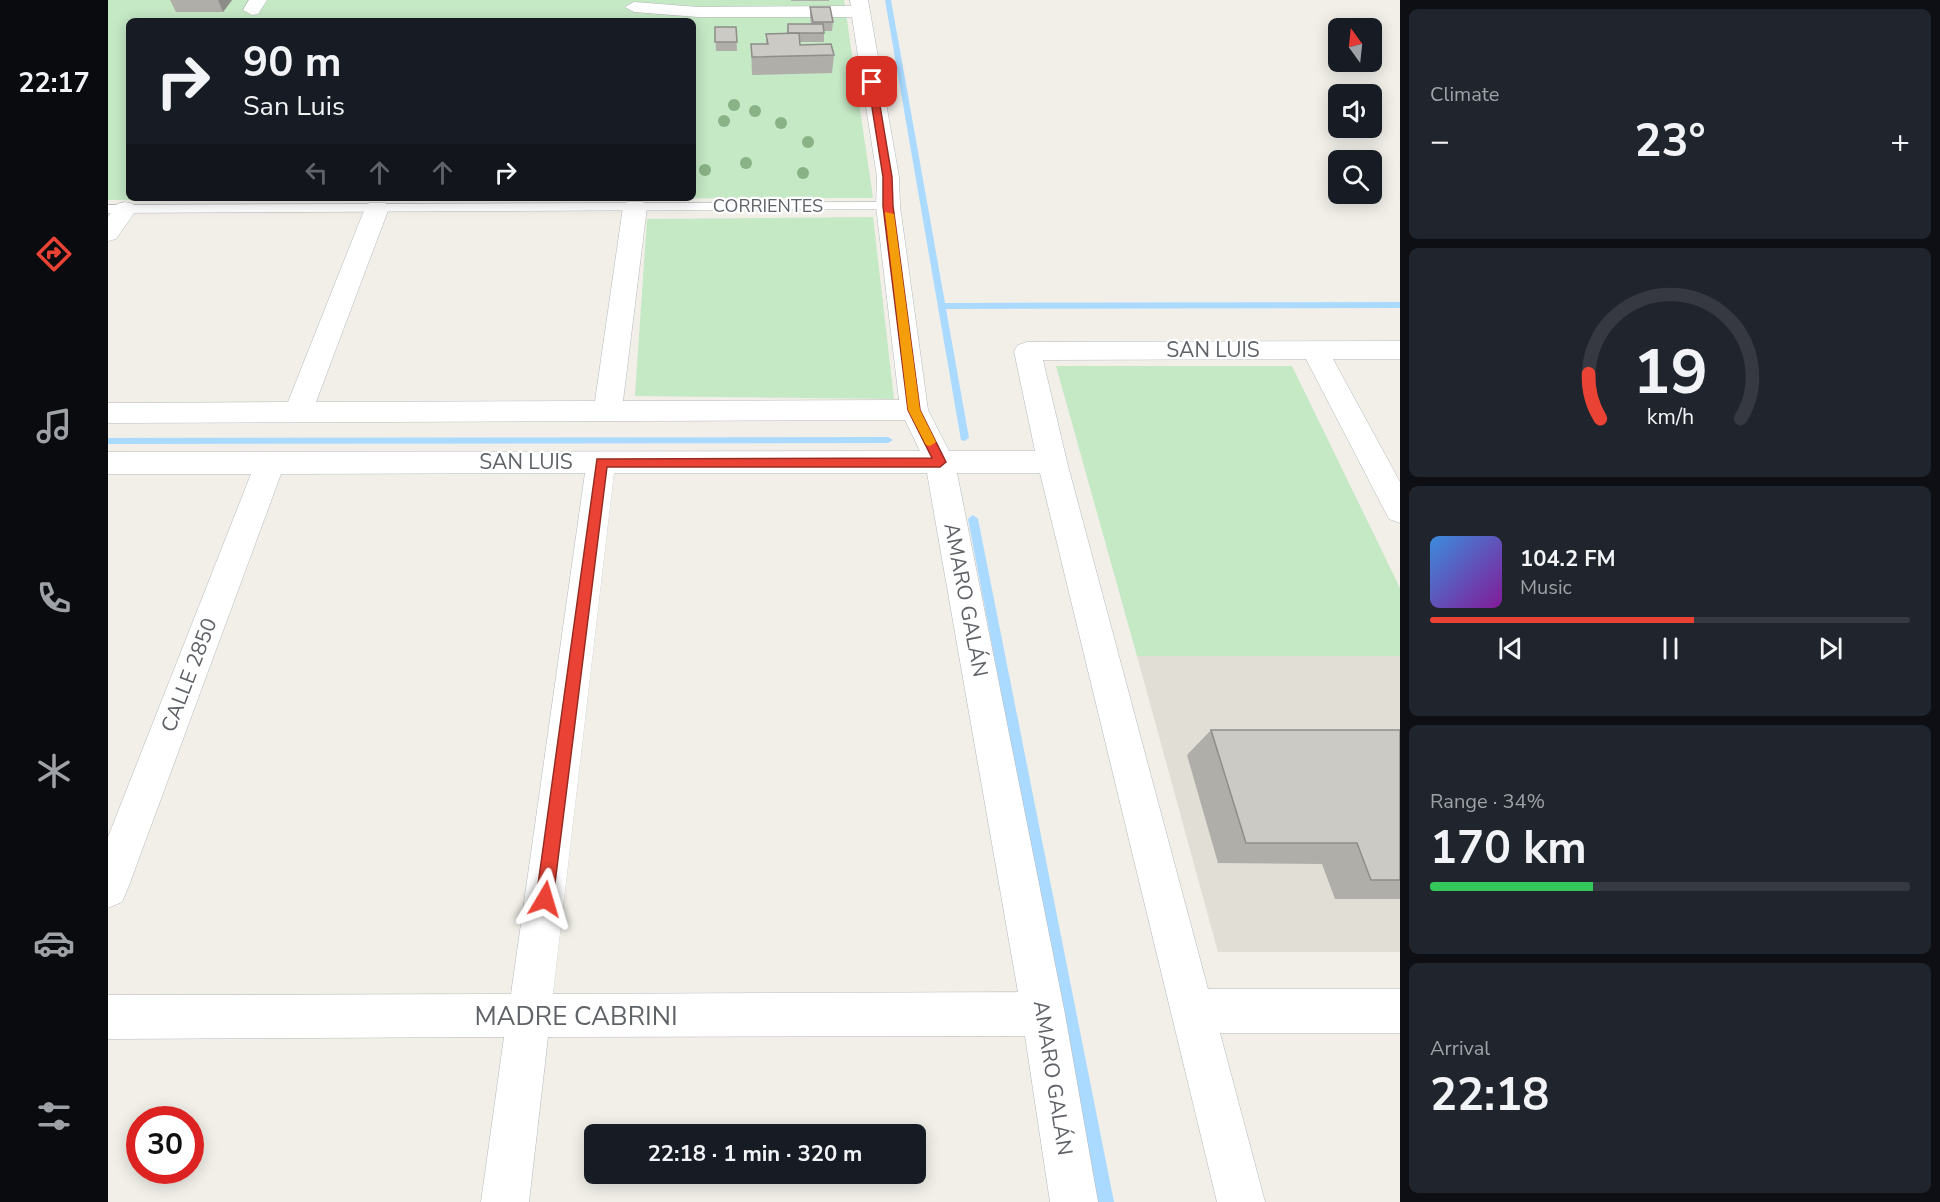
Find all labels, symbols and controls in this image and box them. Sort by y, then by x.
north arrow [1328,18,1382,72]
map controls [1328,18,1382,204]
text: 90 m [243,34,342,91]
icon: right [144,42,222,120]
pin [846,56,897,107]
text: 22:17 [18,65,90,102]
icon: arrive [855,65,888,98]
text: Climate [1430,81,1499,108]
button: sound [1328,84,1382,138]
text: San Luis [243,88,345,125]
text: 23° [1634,111,1706,172]
text: − [1430,119,1450,164]
text: + [1890,119,1910,164]
button: search [1328,150,1382,204]
icon: left [300,156,333,189]
icon: ahead [363,156,396,189]
icon: ahead [426,156,459,189]
icon: right [489,156,522,189]
street label: CORRIENTES [713,194,823,218]
icon: directions [33,233,75,275]
text: 19 [1633,331,1707,416]
street label: SAN LUIS [1166,336,1260,364]
text: km/h [1646,403,1694,433]
icon: music [33,405,75,447]
street label: SAN LUIS [479,448,573,476]
street label: AMARO GALÁN [937,521,995,679]
text: 104.2 FM [1520,544,1616,574]
text: Music [1520,574,1572,601]
icon: phone [33,577,75,619]
street label: CALLE 2850 [154,614,224,736]
icon: previous [1494,632,1527,665]
icon: pause [1654,632,1687,665]
icon: next [1814,632,1847,665]
icon: climate [33,750,75,792]
text: Range · 34% [1430,788,1545,815]
text: 170 km [1430,818,1587,879]
position arrow [513,867,577,931]
icon: car [33,922,75,964]
street label: MADRE CABRINI [474,999,678,1034]
street label: AMARO GALÁN [1027,999,1079,1157]
text: Arrival [1430,1035,1490,1062]
text: 22:18 [1430,1065,1549,1126]
icon: filters [33,1095,75,1137]
speed limit sign: 30 [126,1106,204,1184]
text: 22:18 · 1 min · 320 m [648,1139,862,1169]

